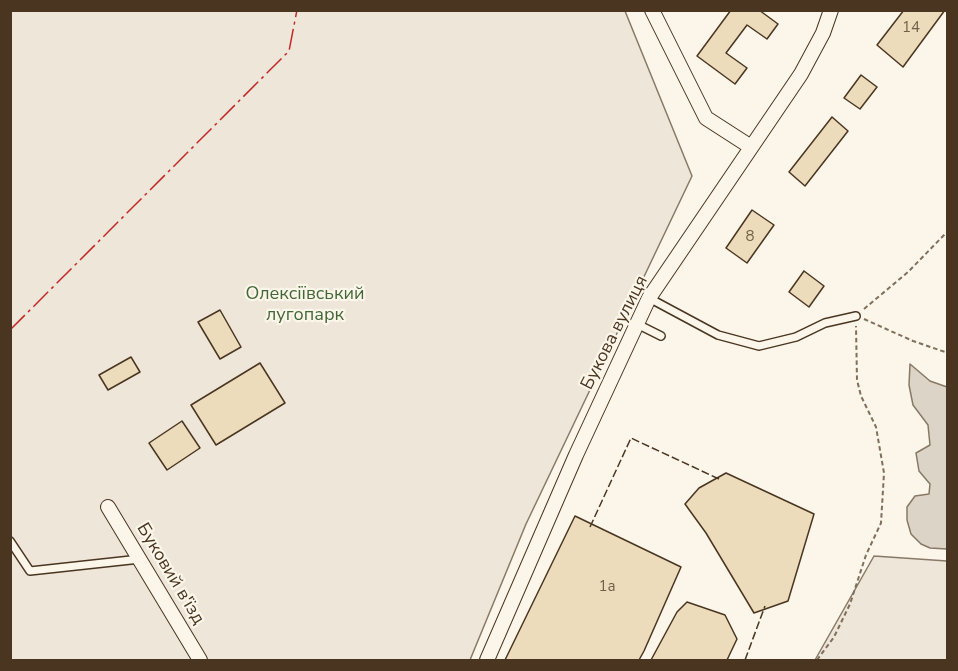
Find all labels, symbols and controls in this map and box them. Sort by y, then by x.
house number: 14 [902,19,920,37]
house number: 8 [746,228,754,246]
street label: Букова вулиця [577,272,653,394]
park label: Олексіївський лугопарк [246,284,364,326]
street label: Буковий в'їзд [131,519,209,629]
house number: 1а [598,578,616,596]

